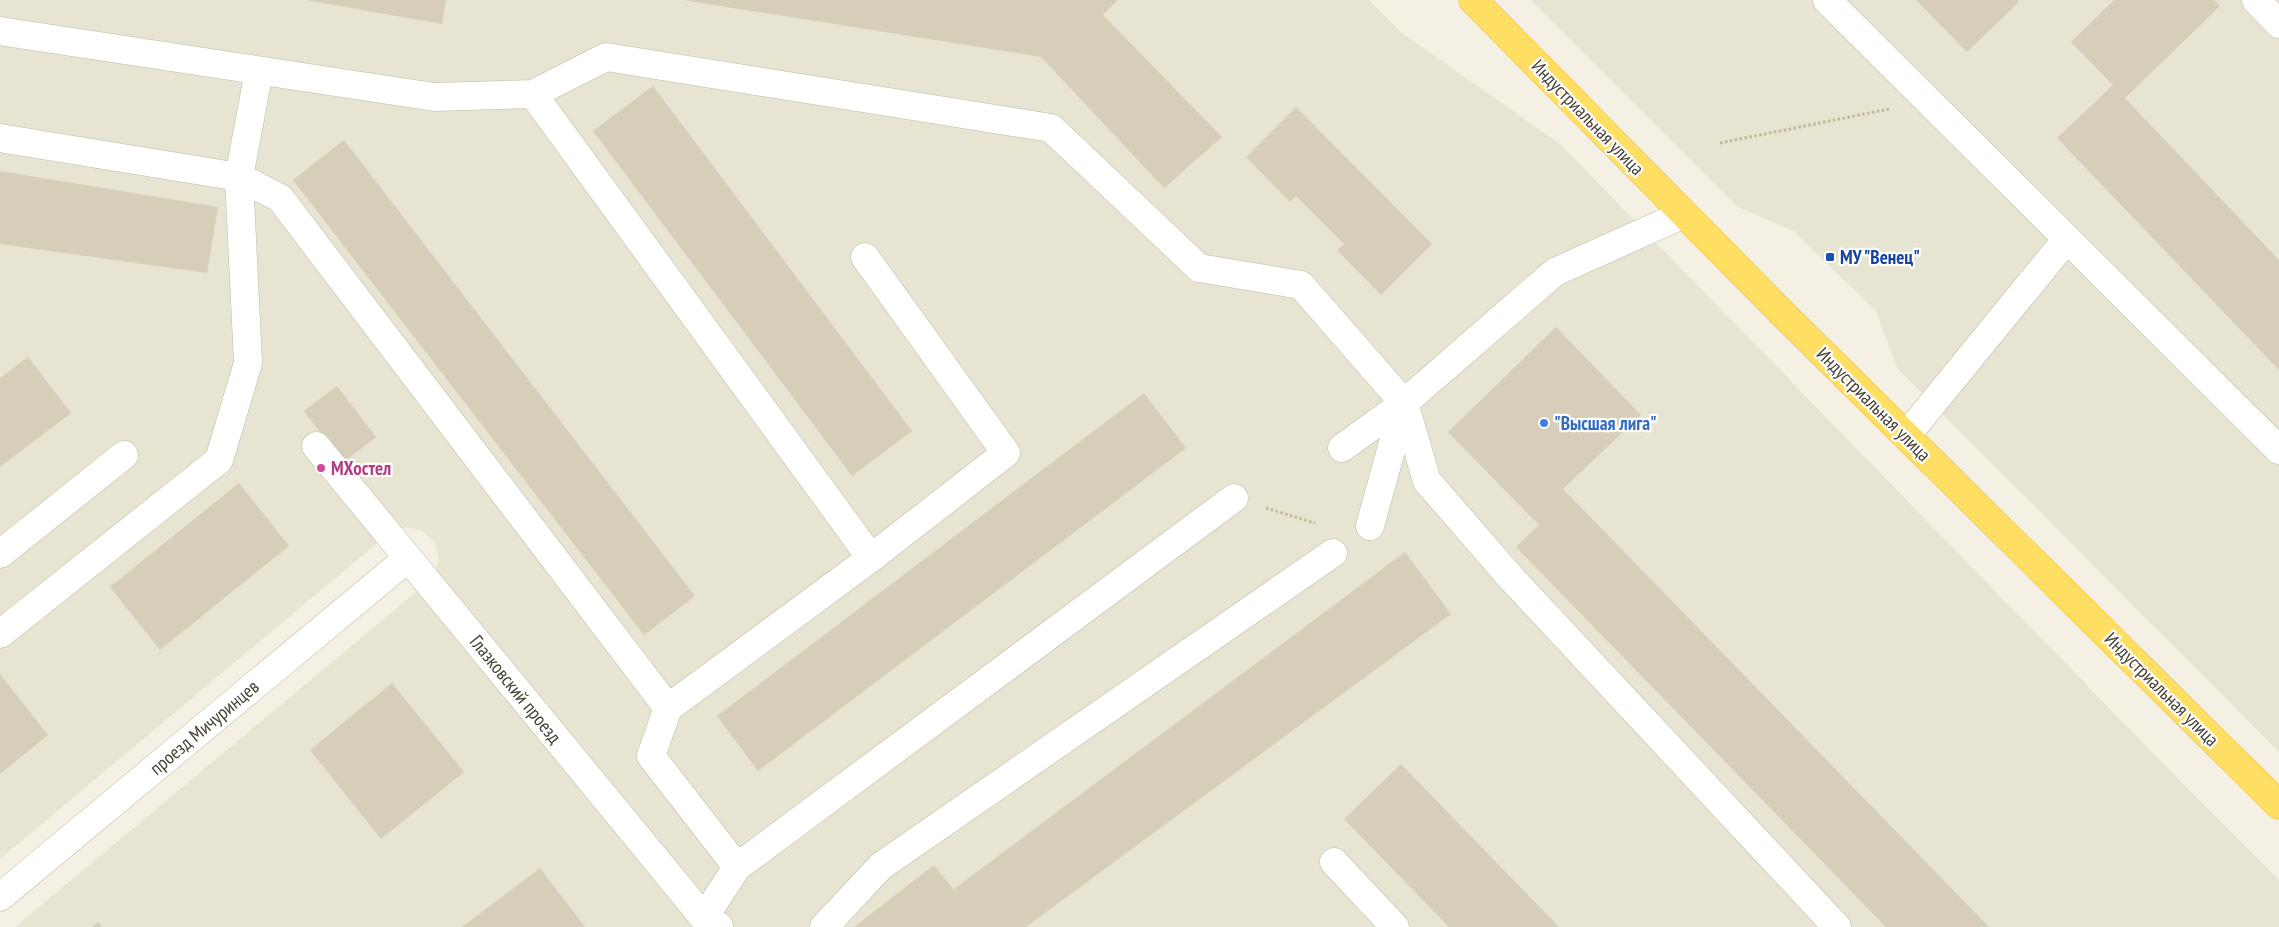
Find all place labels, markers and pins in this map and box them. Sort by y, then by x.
place label: МУ "Венец" [1840,245,1920,269]
marker: МУ "Венец" [1824,251,1836,263]
place label: "Высшая лига" [1554,411,1657,435]
marker: "Высшая лига" [1538,417,1550,429]
place label: МХостел [331,456,391,480]
marker: МХостел [315,462,327,474]

